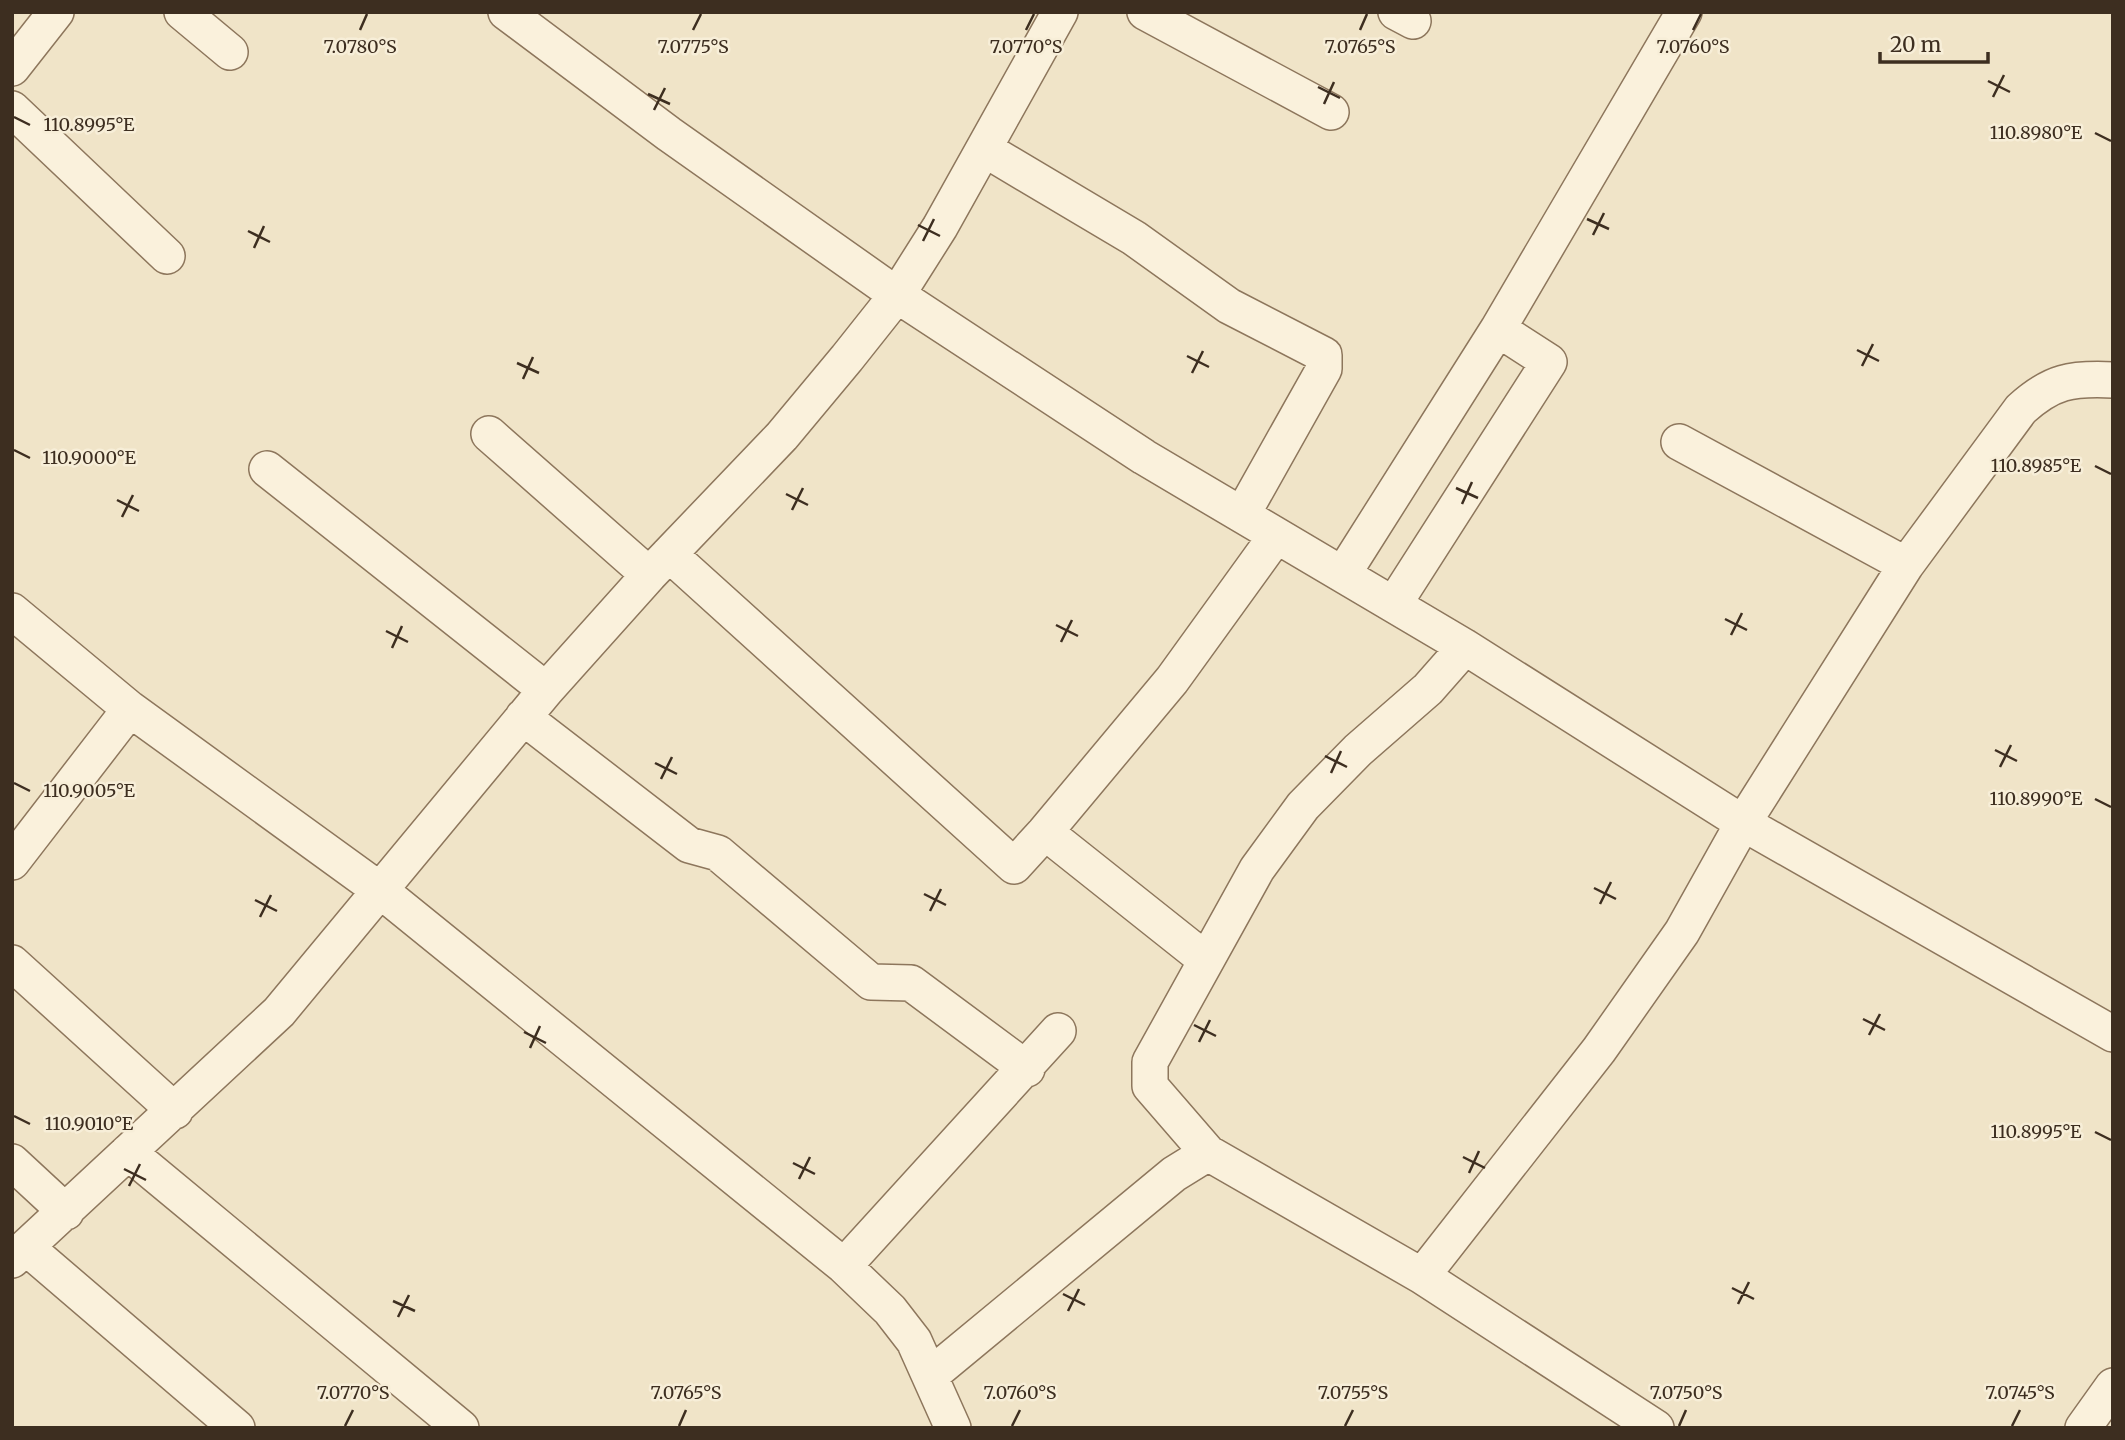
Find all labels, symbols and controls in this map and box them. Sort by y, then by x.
scale bar [1880,21,1988,65]
text: 20 m [1890,31,1942,58]
text: 7.0780°S [323,35,397,58]
text: 7.0775°S [657,35,729,58]
text: 7.0770°S [990,35,1063,58]
text: 7.0765°S [1325,35,1396,58]
text: 7.0760°S [1657,35,1730,58]
text: 110.8995°E [43,113,135,136]
text: 110.8980°E [1990,121,2083,144]
text: 110.9000°E [42,446,136,469]
text: 110.8985°E [1991,454,2082,477]
text: 110.9005°E [43,779,135,802]
text: 110.8990°E [1990,787,2083,810]
text: 110.9010°E [45,1112,134,1135]
text: 110.8995°E [1990,1120,2082,1143]
text: 7.0770°S [317,1381,390,1404]
text: 7.0765°S [651,1381,722,1404]
text: 7.0760°S [984,1381,1057,1404]
text: 7.0755°S [1318,1381,1389,1404]
text: 7.0750°S [1650,1381,1723,1404]
text: 7.0745°S [1985,1381,2055,1404]

